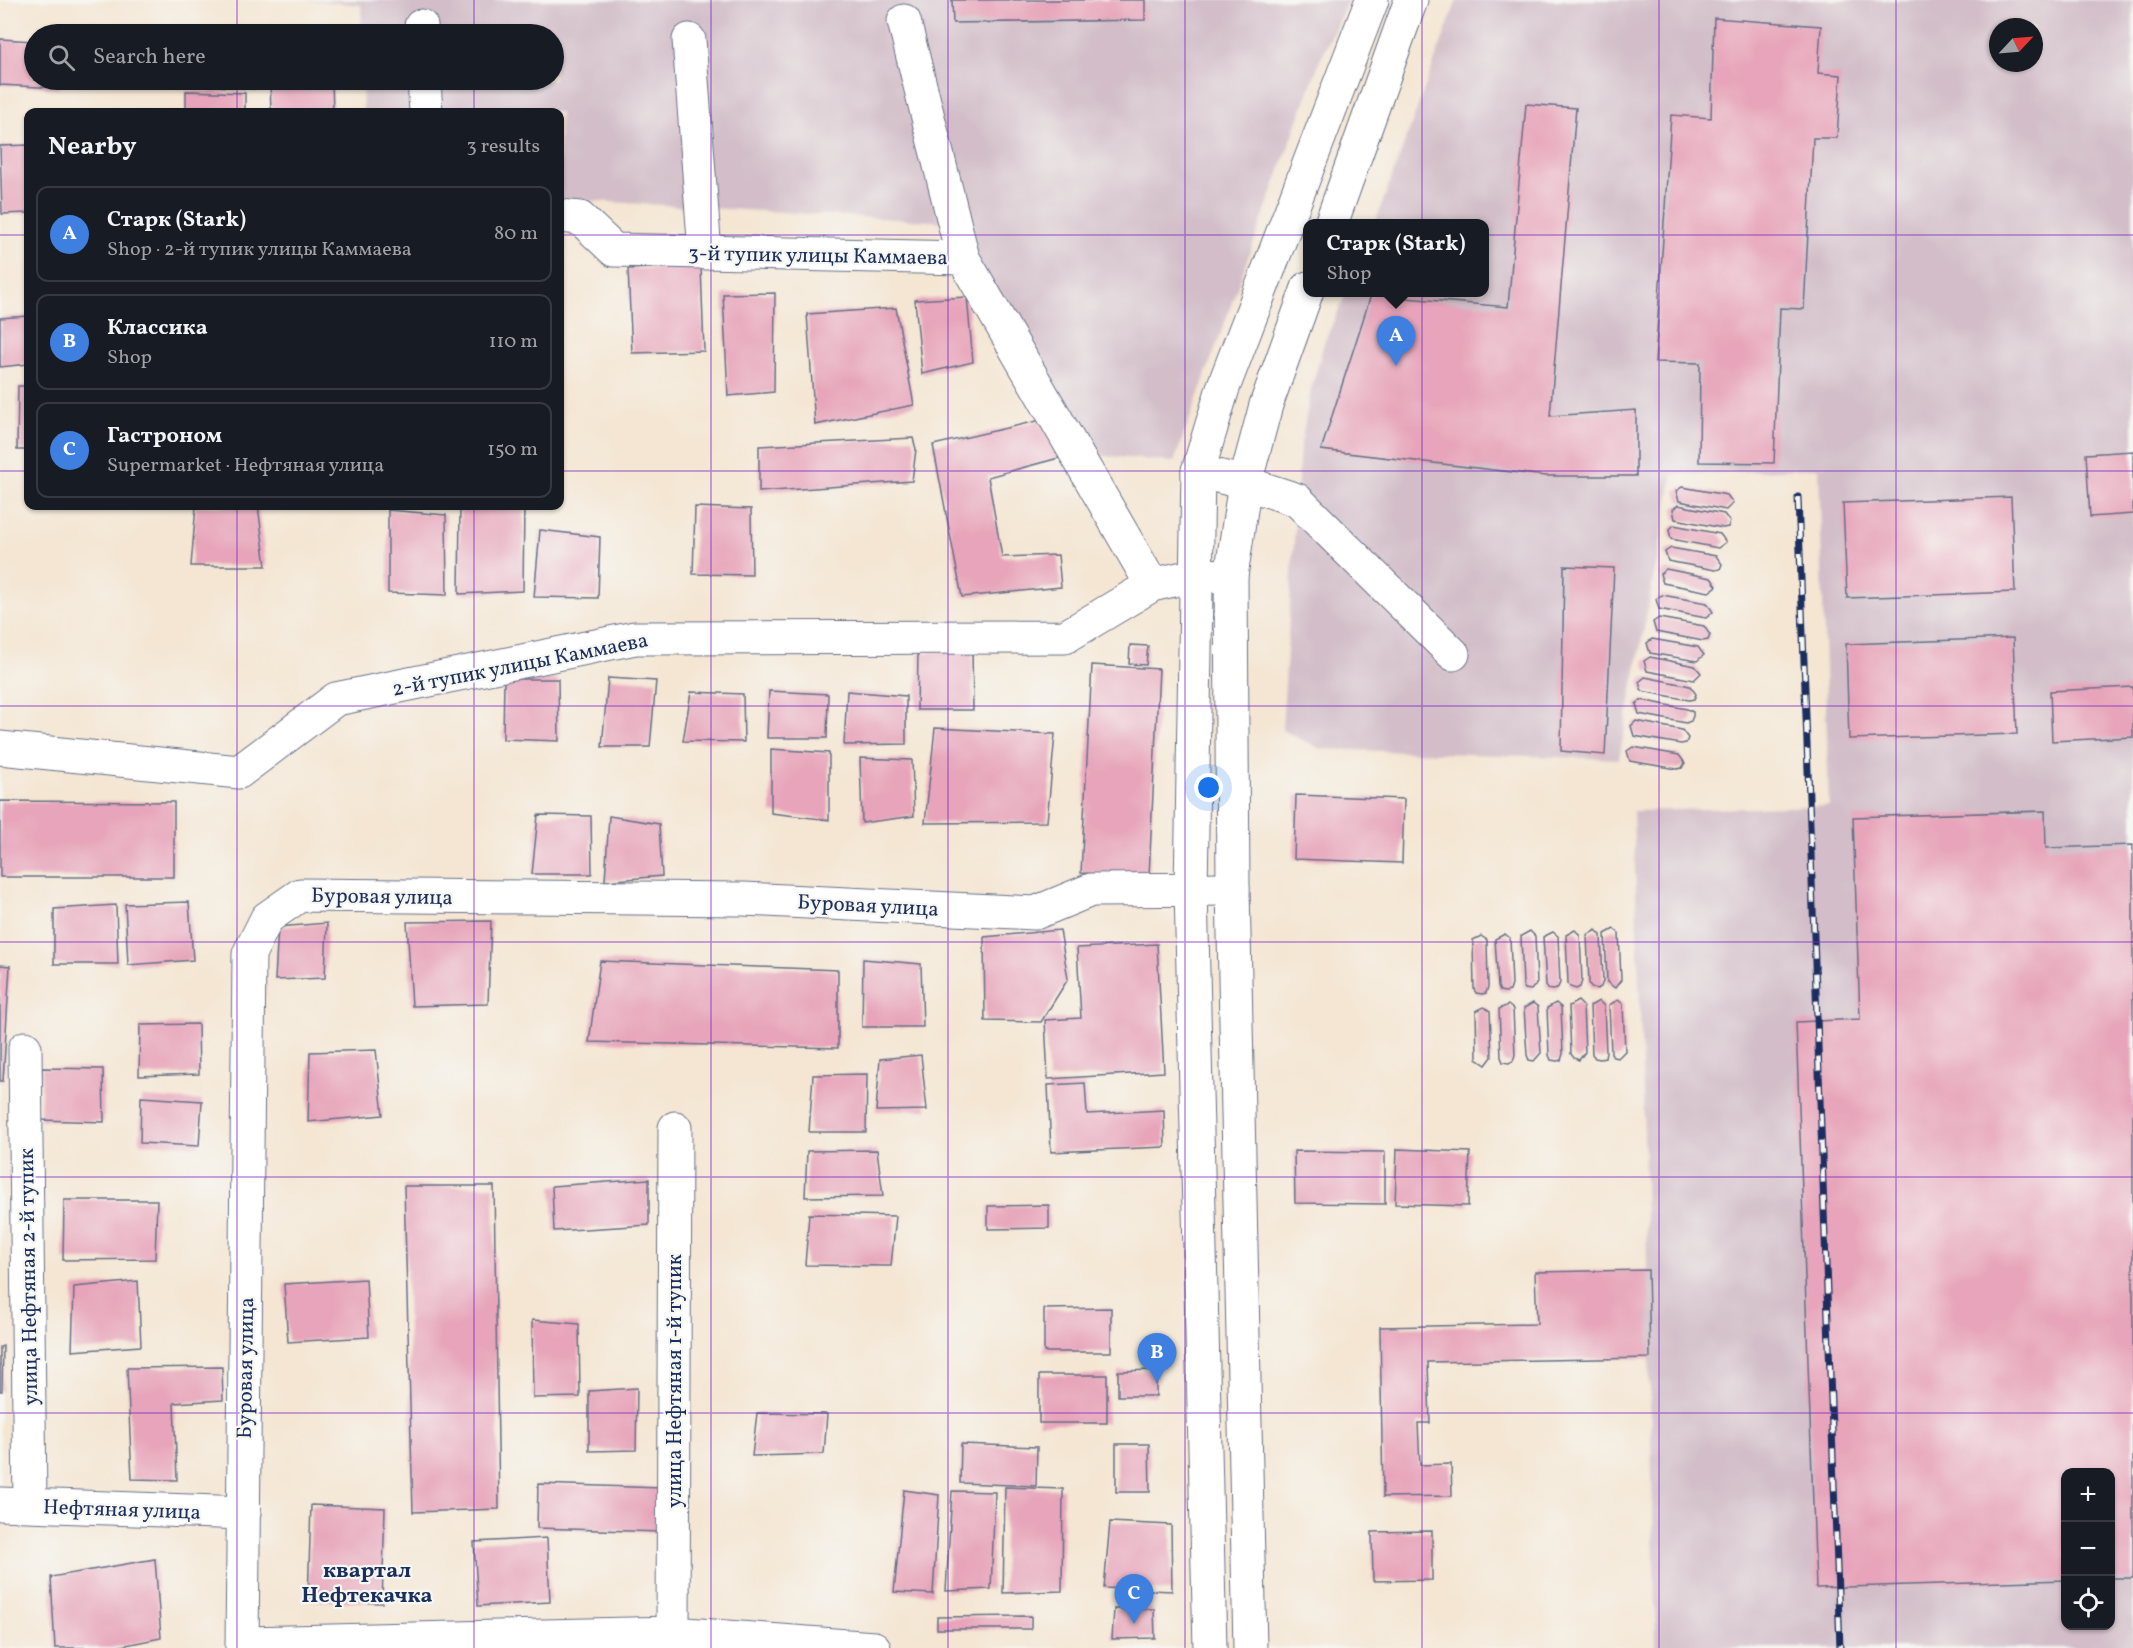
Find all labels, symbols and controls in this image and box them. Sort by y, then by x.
north arrow [1989,18,2043,72]
search box [24,24,564,90]
icon: search [45,41,78,74]
text: Search here [93,42,206,73]
text: Nearby [48,129,137,165]
text: 3 results [466,133,540,161]
text: Старк (Stark) [107,205,246,236]
popup [1303,219,1489,297]
text: A [62,220,77,248]
text: 80 m [494,220,538,248]
text: Старк (Stark) [1326,229,1466,260]
text: Shop · 2-й тупик улицы Каммаева [107,236,412,264]
street label: 3-й тупик улицы Каммаева [688,240,948,273]
text: Shop [1326,260,1371,288]
text: Классика [107,313,208,344]
pin: A [1376,316,1416,366]
text: B [63,328,76,356]
text: 110 m [489,328,538,356]
text: Shop [107,344,152,372]
text: Гастроном [107,421,222,452]
text: C [63,436,76,464]
text: 150 m [487,436,538,464]
text: Supermarket · Нефтяная улица [107,452,384,480]
street label: 2-й тупик улицы Каммаева [390,626,651,705]
your location [1194,773,1223,802]
street label: Буровая улица [311,882,453,913]
street label: Буровая улица [796,888,939,925]
street label: улица Нефтяная 2-й тупик [13,1148,46,1406]
street label: улица Нефтяная 1-й тупик [661,1254,690,1508]
street label: Буровая улица [231,1297,262,1439]
pin: B [1138,1334,1176,1383]
map controls [2061,1468,2115,1630]
button: + [2061,1468,2115,1522]
street label: Нефтяная улица [42,1493,201,1528]
button: − [2061,1522,2115,1576]
district label: квартал Нефтекачка [301,1556,433,1612]
pin: C [1114,1574,1154,1624]
button: locate [2061,1576,2115,1630]

